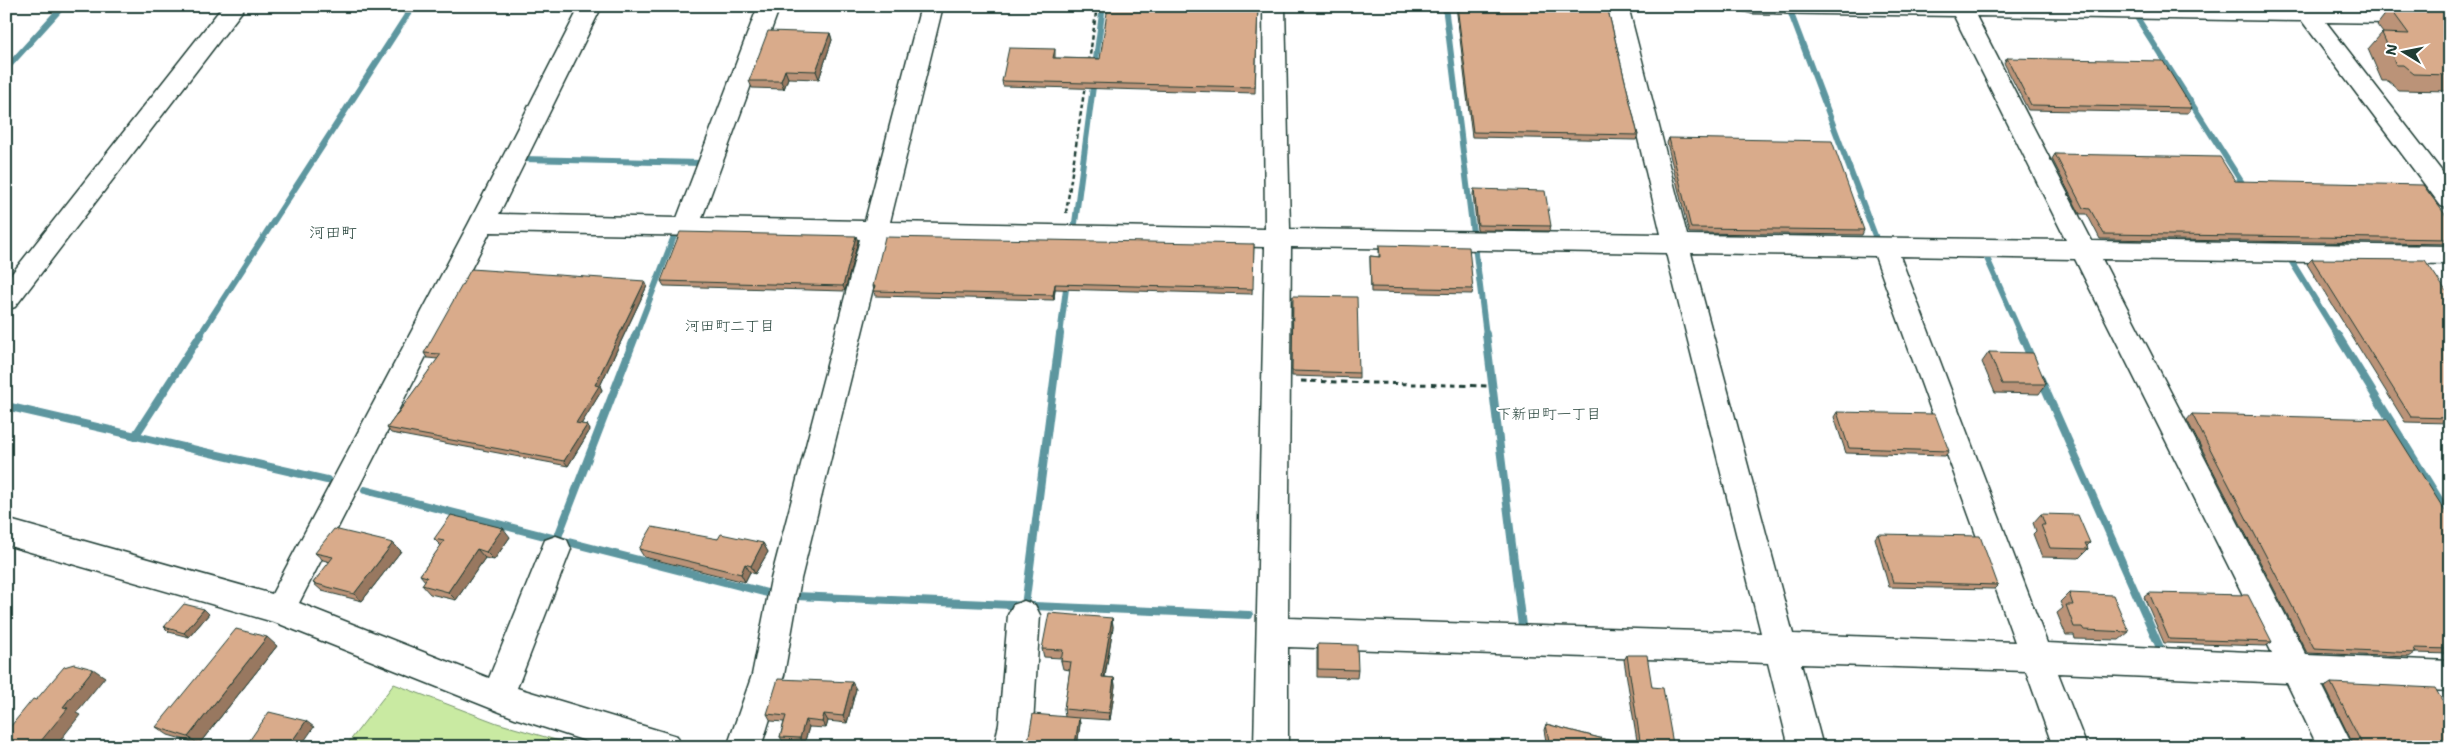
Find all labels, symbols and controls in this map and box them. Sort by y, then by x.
north arrow [2378,28,2428,78]
text: N [2381,43,2401,57]
district label: 河田町 [309,222,357,243]
district label: 河田町二丁目 [685,316,775,336]
district label: 下新田町一丁目 [1496,404,1602,424]

